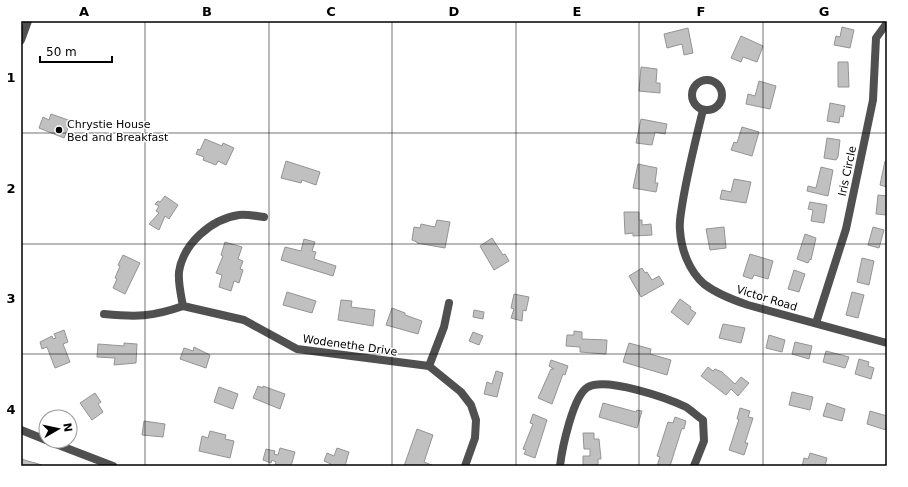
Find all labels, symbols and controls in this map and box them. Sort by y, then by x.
text: A [79,4,89,19]
text: B [202,4,212,19]
text: C [326,4,336,19]
text: D [449,4,460,19]
text: E [573,4,581,19]
text: F [697,4,705,19]
text: G [819,4,829,19]
scale bar [40,38,112,64]
text: 50 m [46,45,77,59]
text: 1 [6,70,16,85]
place label: Chrystie House Bed and Breakfast [67,118,169,144]
marker: Chrystie House Bed and Breakfast [54,125,64,135]
street label: Iris Circle [836,145,859,197]
text: 2 [6,181,16,196]
street label: Victor Road [735,283,799,314]
text: 3 [6,291,16,306]
street label: Wodenethe Drive [302,332,398,359]
text: 4 [6,402,16,417]
north arrow [38,409,78,449]
text: N [60,422,75,433]

